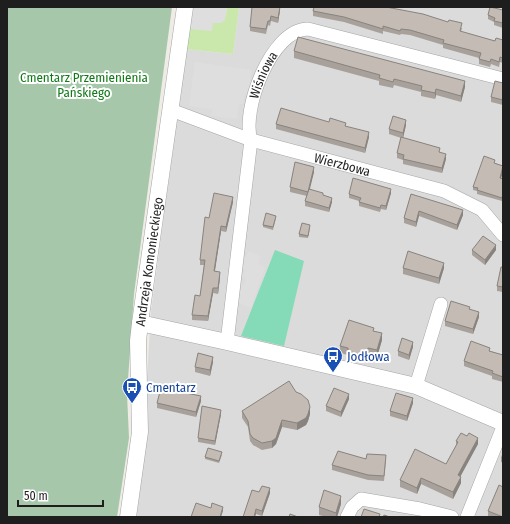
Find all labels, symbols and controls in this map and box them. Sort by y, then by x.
street label: Wiśniowa [246,49,280,100]
park label: Cmentarz Przemienienia Pańskiego [20,70,148,100]
street label: Wierzbowa [313,150,372,179]
street label: Andrzeja Komonieckiego [133,196,166,327]
bus stop icon: Jodłowa [322,345,344,373]
place label: Jodłowa [347,349,390,364]
bus stop icon: Cmentarz [121,376,143,404]
place label: Cmentarz [146,380,196,395]
scale bar [18,482,103,508]
text: 50 m [24,489,48,503]

